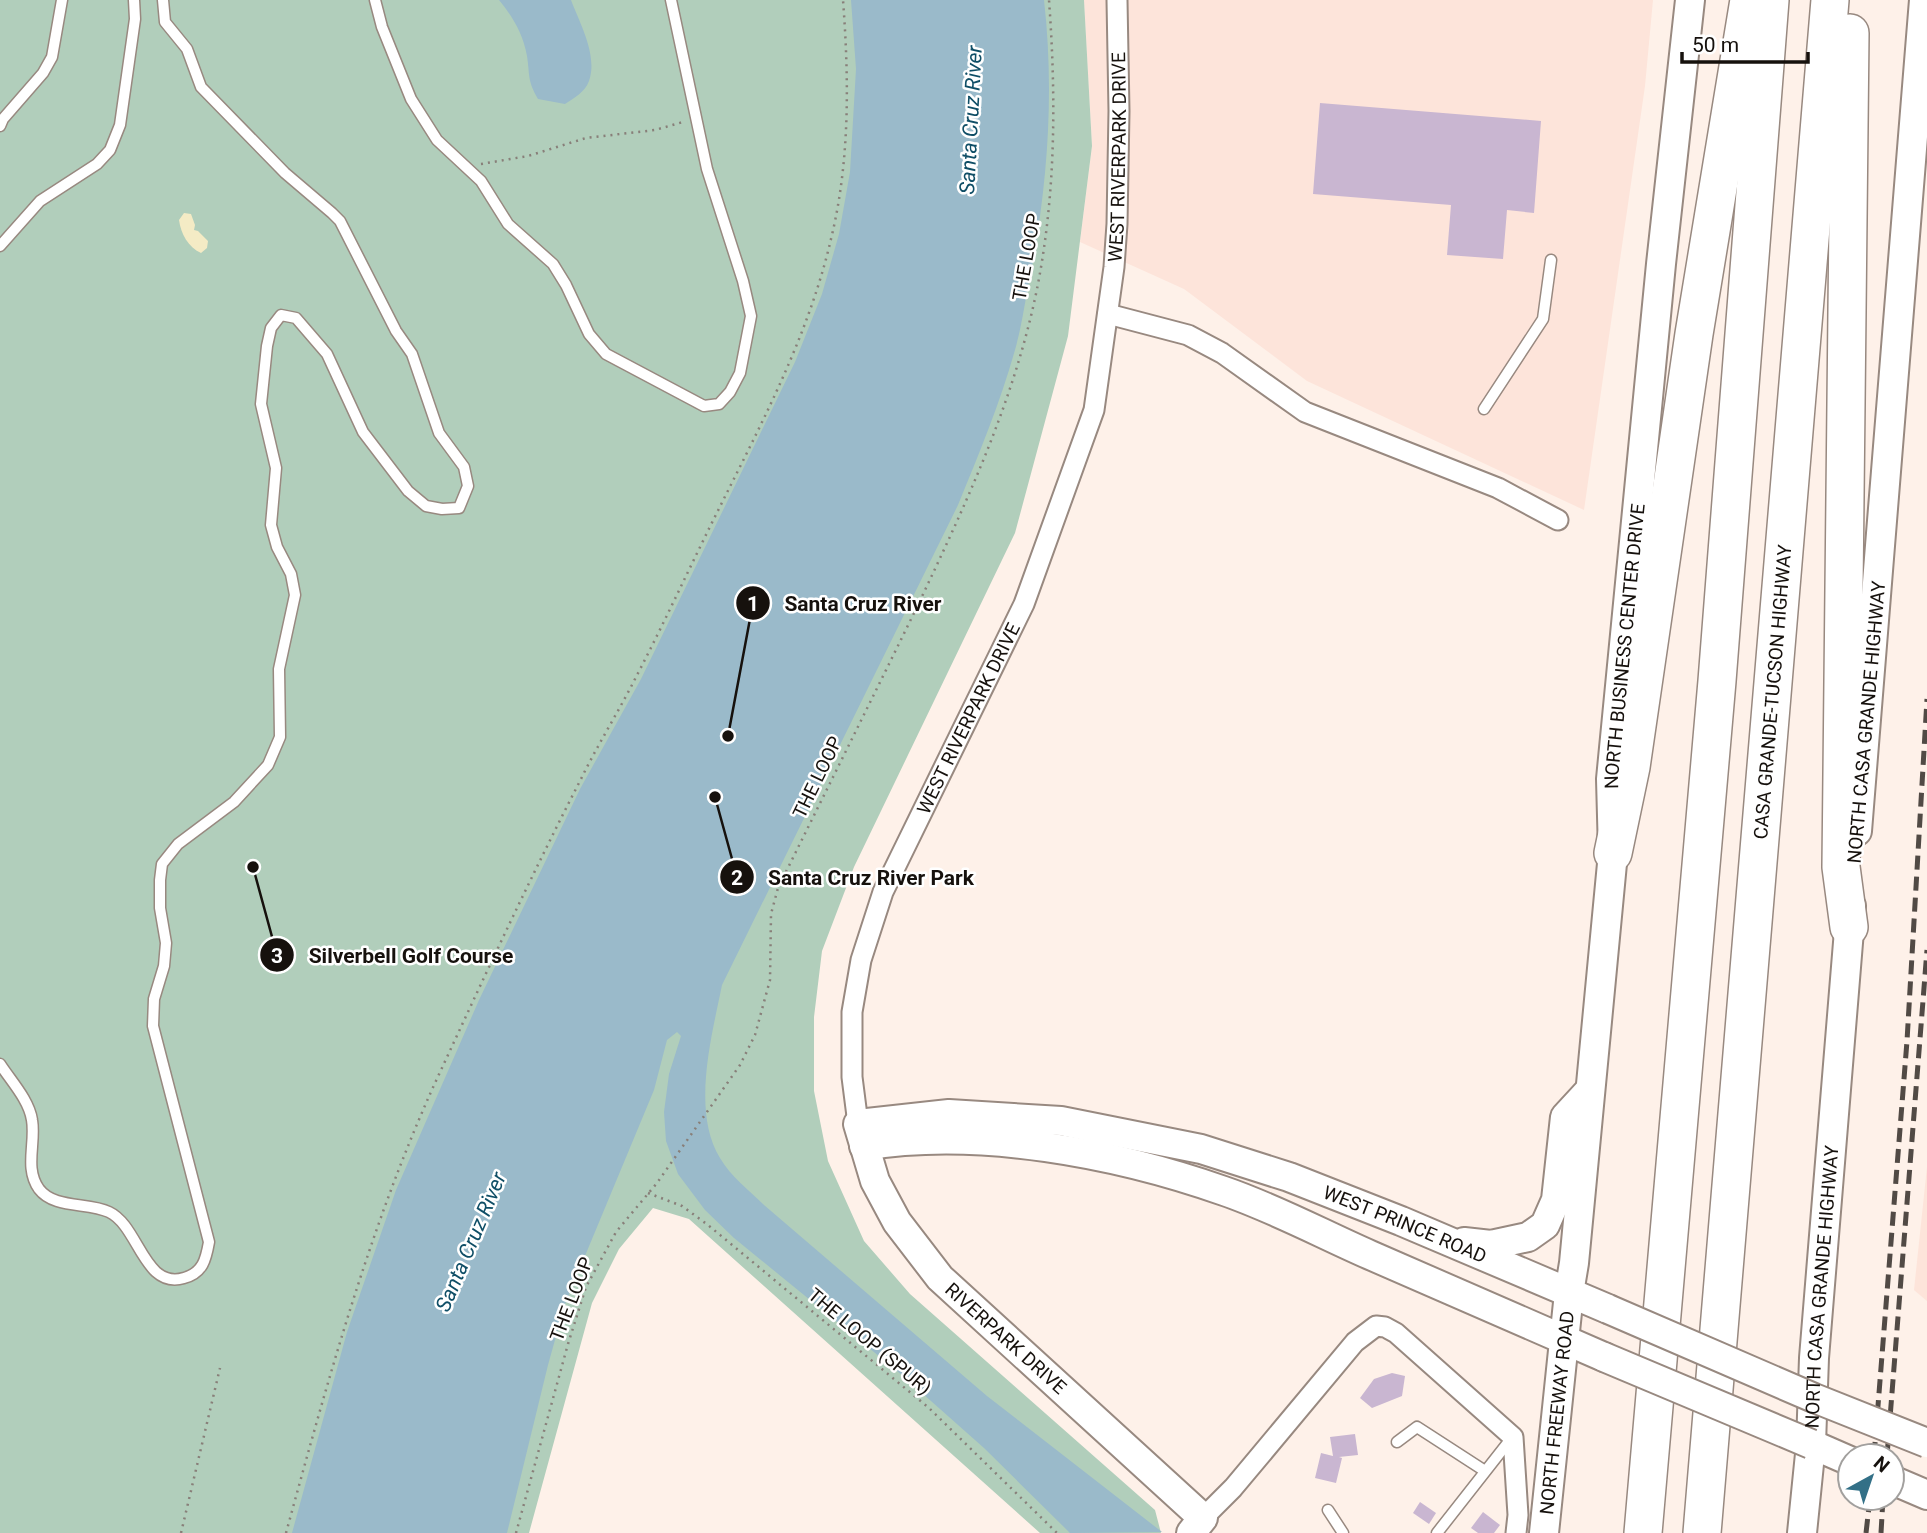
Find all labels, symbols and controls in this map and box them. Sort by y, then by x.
scale bar [1682,21,1808,65]
text: 50 m [1692,33,1739,57]
water label: Santa Cruz River [955,44,987,195]
street label: WEST RIVERPARK DRIVE [1103,52,1131,263]
street label: THE LOOP [1008,212,1045,302]
street label: NORTH BUSINESS CENTER DRIVE [1600,502,1650,789]
street label: CASA GRANDE-TUCSON HIGHWAY [1749,543,1797,840]
street label: NORTH CASA GRANDE HIGHWAY [1843,579,1890,864]
callout: Santa Cruz River [736,582,956,624]
text: 1 [747,592,759,616]
text: Santa Cruz River [784,592,942,616]
street label: WEST RIVERPARK DRIVE [912,619,1025,818]
street label: THE LOOP [788,733,847,822]
callout: Santa Cruz River Park [719,856,988,898]
text: 2 [731,866,743,890]
text: Santa Cruz River Park [768,866,975,890]
callout: Silverbell Golf Course [259,934,527,976]
text: 3 [271,944,283,968]
text: Silverbell Golf Course [309,944,513,968]
street label: NORTH CASA GRANDE HIGHWAY [1801,1144,1843,1429]
water label: Santa Cruz River [431,1168,512,1315]
street label: WEST PRINCE ROAD [1320,1181,1490,1268]
street label: THE LOOP [545,1254,598,1344]
street label: RIVERPARK DRIVE [940,1278,1071,1399]
street label: THE LOOP (SPUR) [804,1283,936,1399]
street label: NORTH FREEWAY ROAD [1535,1310,1579,1516]
north arrow [1836,1442,1906,1512]
text: N [1869,1451,1894,1477]

